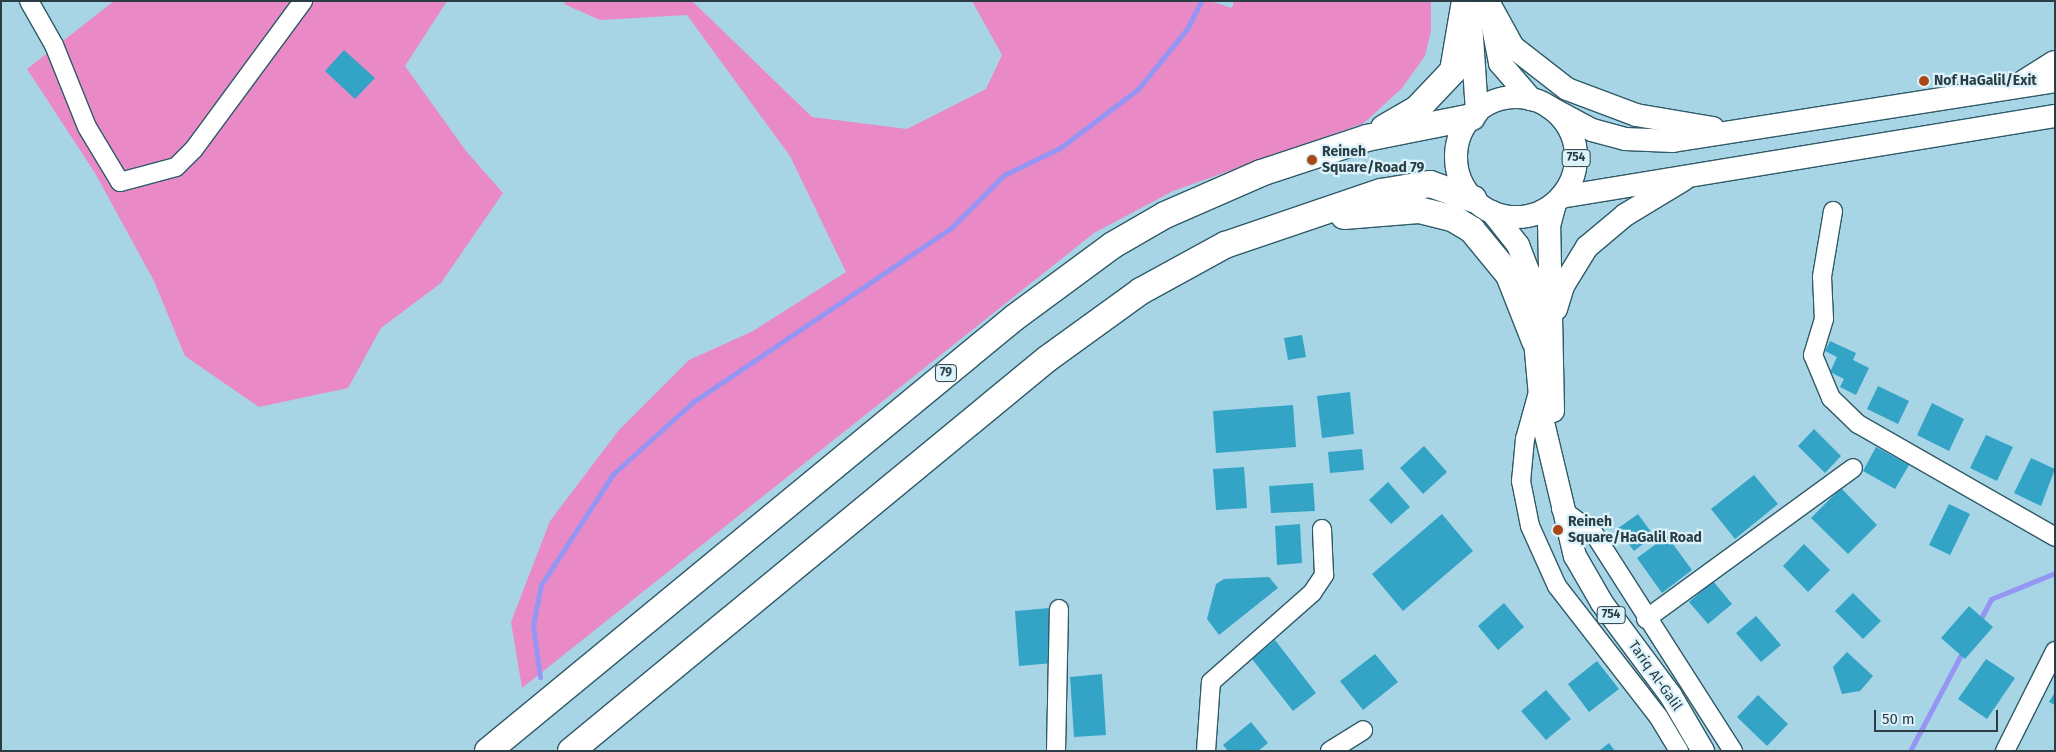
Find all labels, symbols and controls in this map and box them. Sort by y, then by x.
place label: Nof HaGalil/Exit [1934,73,2037,89]
marker: Nof HaGalil/Exit [1918,75,1930,87]
place label: Reineh Square/Road 79 [1322,144,1424,176]
road number: 754 [1561,148,1591,168]
marker: Reineh Square/Road 79 [1306,154,1318,166]
road number: 79 [935,363,957,382]
place label: Reineh Square/HaGalil Road [1568,514,1702,546]
marker: Reineh Square/HaGalil Road [1552,524,1564,536]
road number: 754 [1596,606,1626,624]
street label: Tariq Al-Galil [1625,638,1685,714]
scale bar [1876,700,2000,732]
text: 50 m [1882,710,1915,728]

